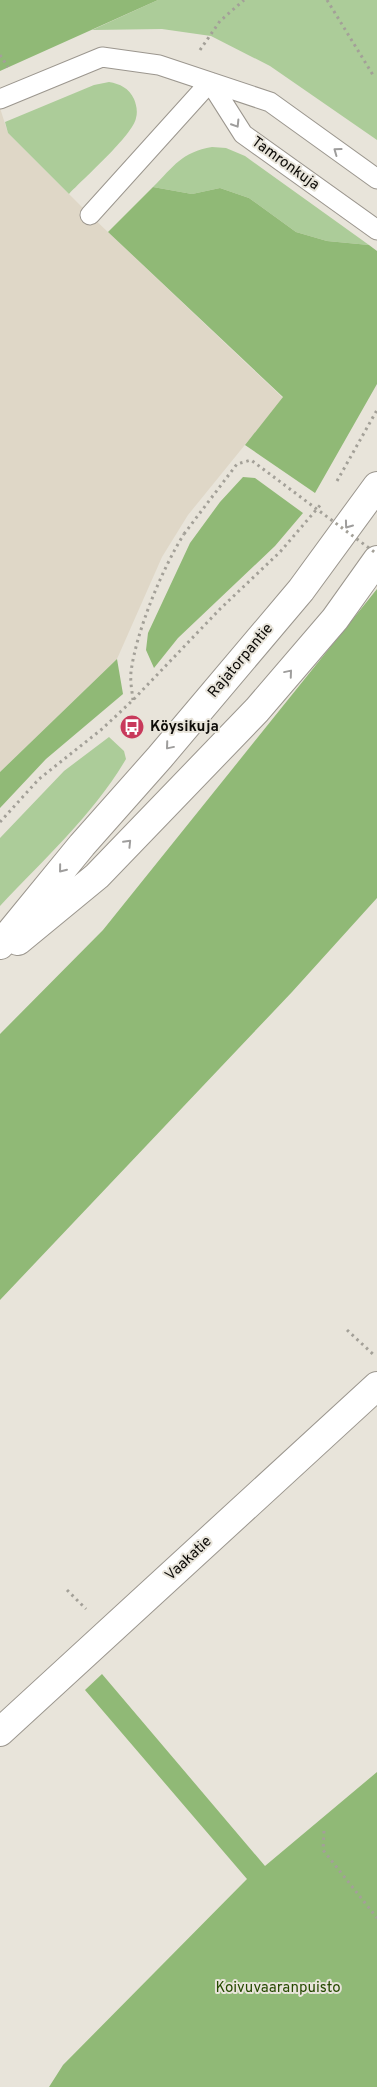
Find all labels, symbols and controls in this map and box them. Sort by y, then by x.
one-way arrow [230,118,240,127]
street label: Tamronkuja [247,133,323,195]
one-way arrow [334,148,343,157]
one-way arrow [346,519,354,528]
street label: Rajatorpantie [204,620,278,702]
one-way arrow [283,670,291,679]
bus stop icon: Köysikuja [119,714,145,740]
place label: Köysikuja [150,718,219,737]
one-way arrow [166,741,175,750]
one-way arrow [122,840,131,849]
one-way arrow [58,863,67,872]
street label: Vaakatie [162,1533,216,1585]
park label: Koivuvaaranpuisto [215,1979,341,1998]

